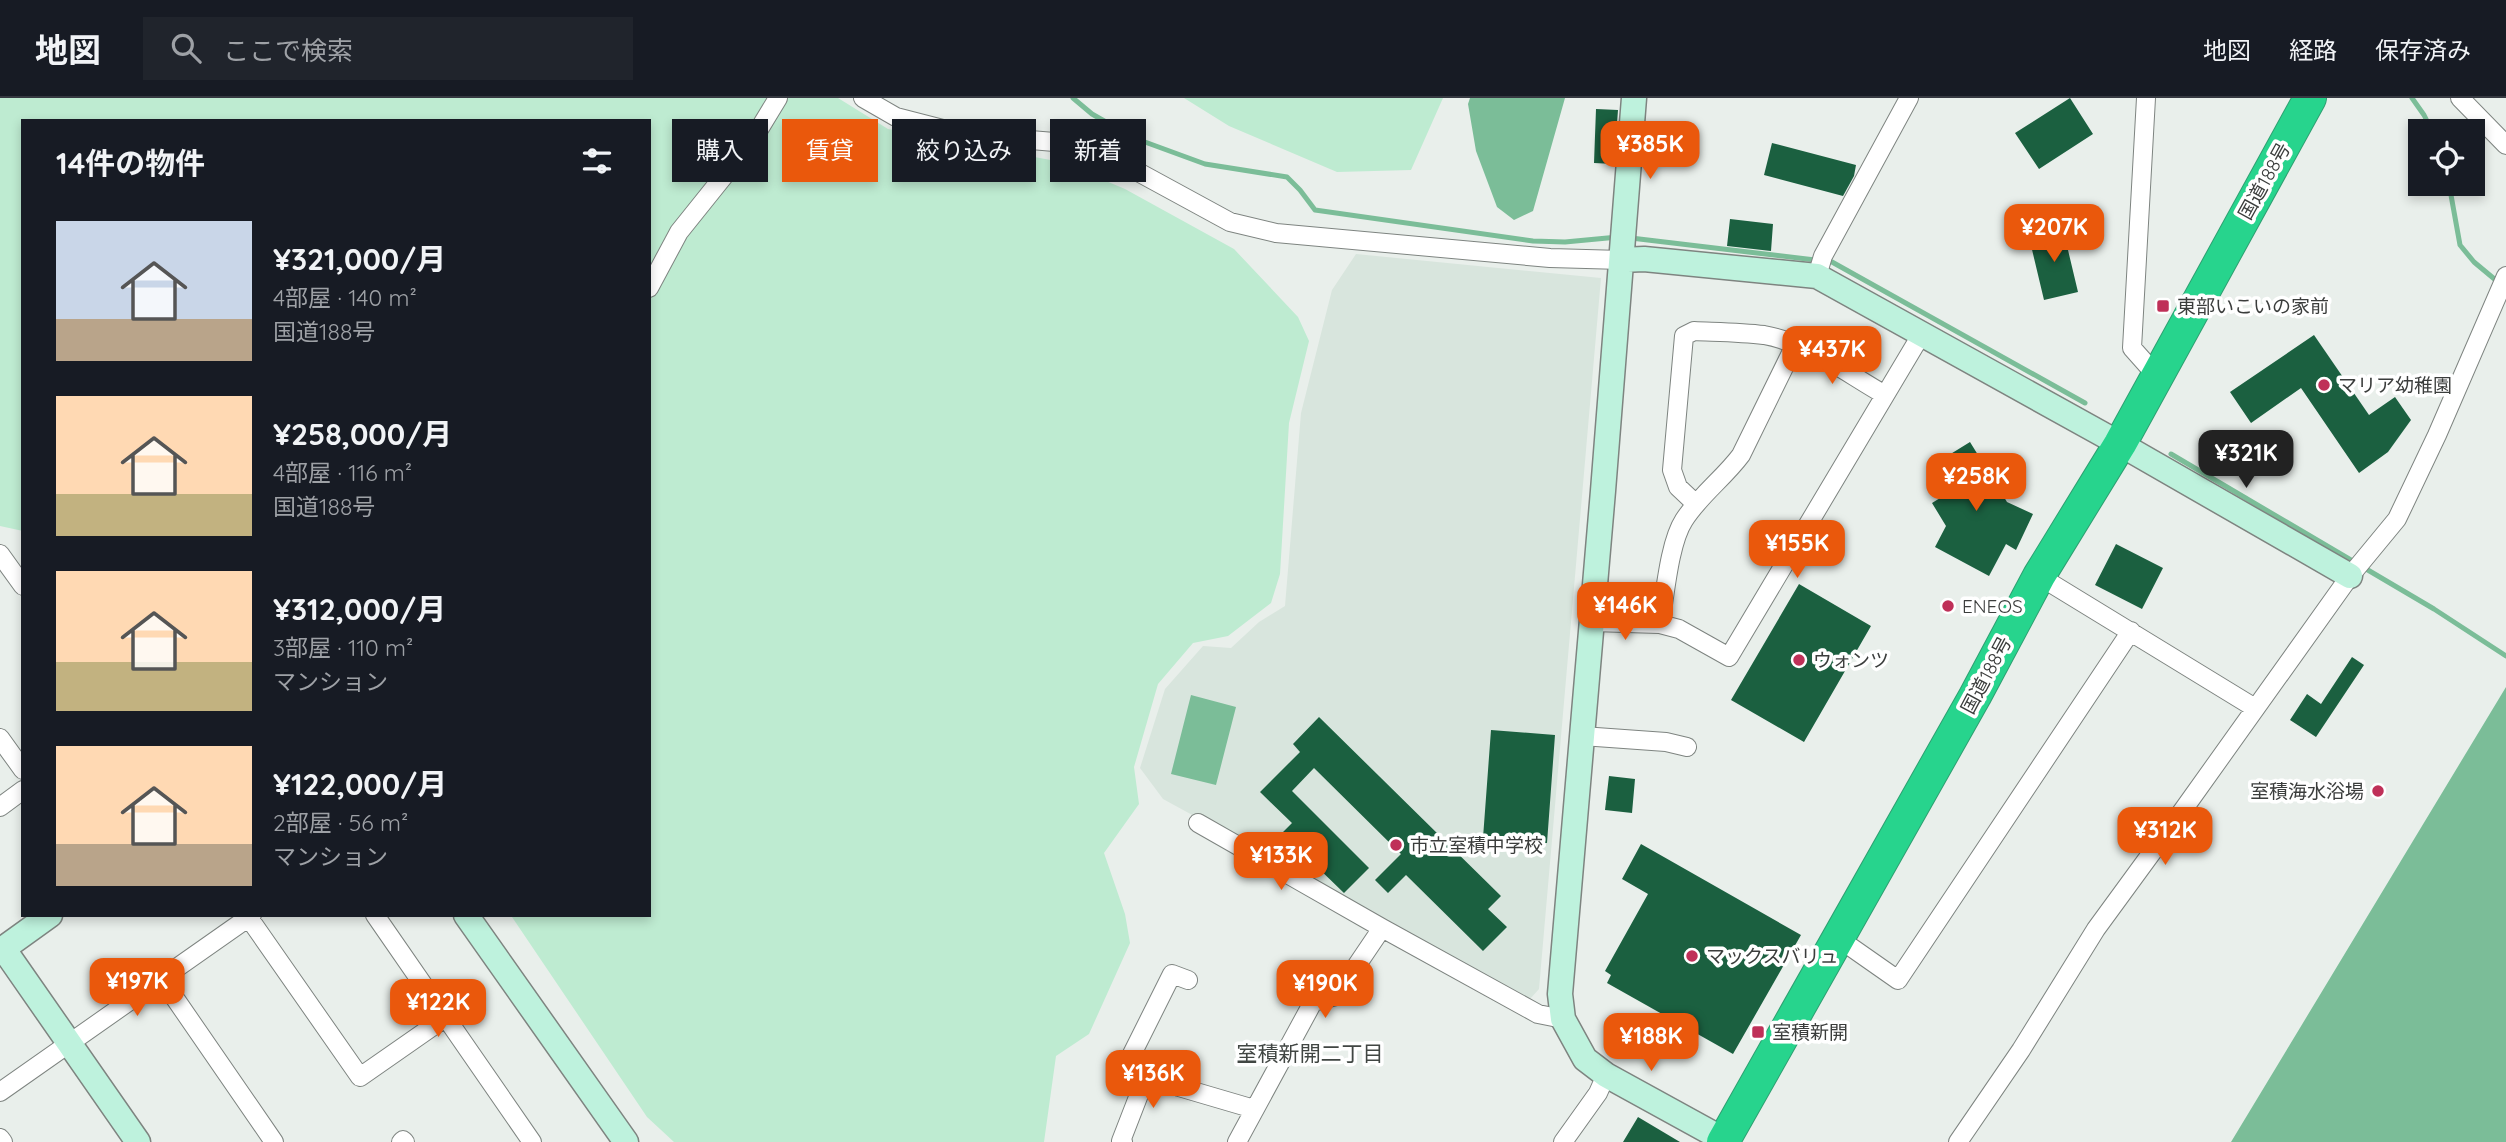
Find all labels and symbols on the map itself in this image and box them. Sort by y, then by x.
pin: ¥385K [1601,122,1699,181]
street label: 国道188号 [2233,138,2295,224]
pin: ¥207K [2005,204,2103,264]
place label: 東部いこいの家前 [2177,294,2329,318]
marker: 東部いこいの家前 [2155,298,2171,314]
pin: ¥437K [1783,327,1881,386]
place label: マリア幼稚園 [2338,373,2452,397]
marker: マリア幼稚園 [2316,377,2332,393]
pin: ¥321K [2197,430,2295,490]
pin: ¥258K [1927,454,2025,513]
pin: ¥155K [1748,520,1846,580]
pin: ¥146K [1576,582,1674,642]
place label: ENEOS [1962,594,2023,618]
marker: ENEOS [1940,598,1956,614]
street label: 国道188号 [1956,632,2016,718]
place label: ウォンツ [1813,648,1889,672]
marker: ウォンツ [1791,652,1807,668]
place label: 室積海水浴場 [2250,779,2364,803]
marker: 室積海水浴場 [2370,783,2386,799]
pin: ¥312K [2116,808,2214,867]
pin: ¥133K [1232,832,1330,892]
place label: 市立室積中学校 [1410,833,1543,857]
marker: 市立室積中学校 [1388,837,1404,853]
place label: マックスバリュ [1706,944,1838,968]
marker: マックスバリュ [1684,948,1700,964]
pin: ¥197K [88,958,186,1018]
pin: ¥190K [1276,960,1374,1020]
pin: ¥122K [389,979,487,1039]
pin: ¥188K [1602,1014,1700,1073]
place label: 室積新開 [1772,1020,1848,1044]
marker: 室積新開 [1750,1024,1766,1040]
district label: 室積新開二丁目 [1237,1040,1384,1066]
pin: ¥136K [1104,1051,1202,1110]

